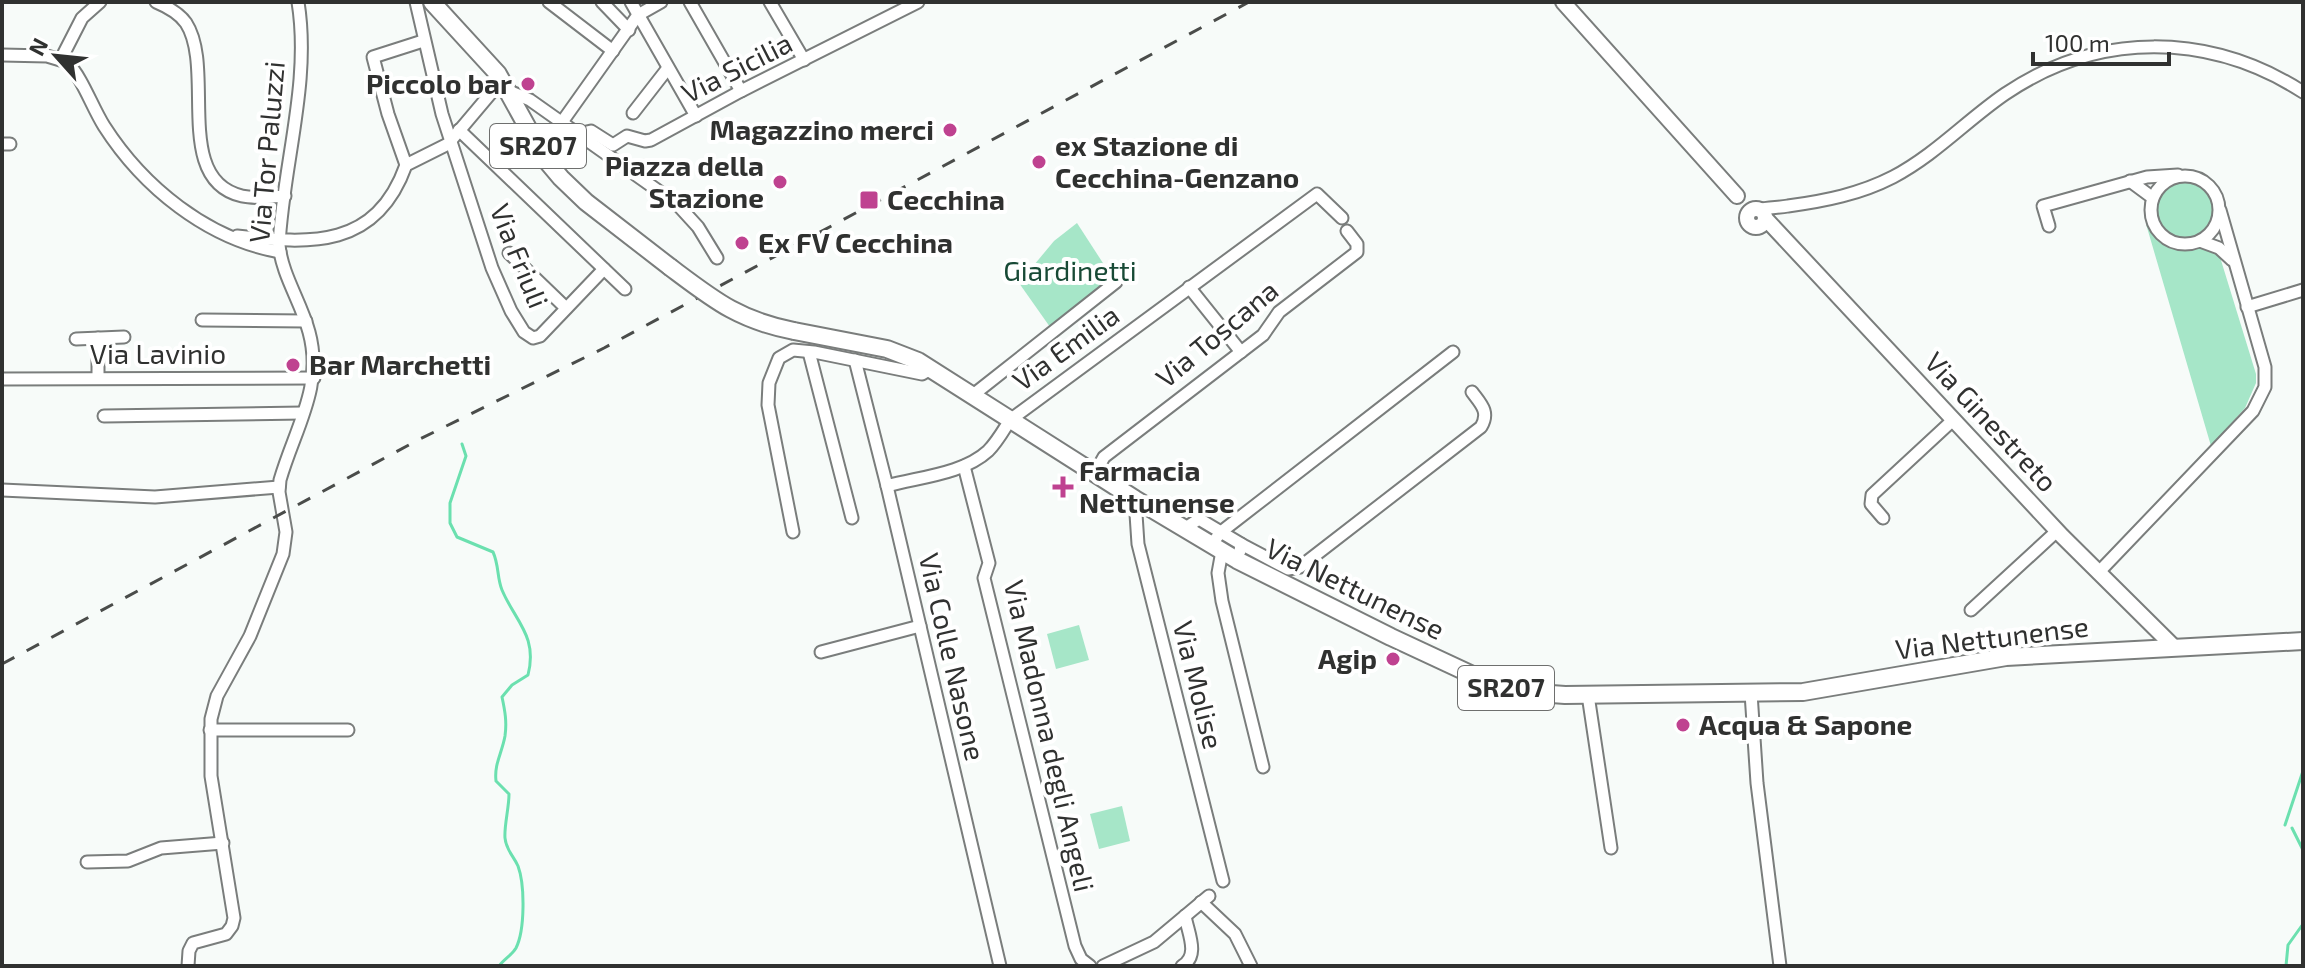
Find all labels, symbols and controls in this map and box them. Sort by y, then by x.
north arrow [16,16,96,96]
scale bar [2033,16,2169,66]
street label: Via Sicilia [676,25,798,109]
text: 100 m [2045,28,2110,57]
text: N [22,33,52,59]
street label: Via Tor Paluzzi [241,60,291,244]
place label: Piccolo bar [366,66,512,100]
marker: Piccolo bar [519,75,537,93]
place label: Magazzino merci [710,112,934,146]
marker: Magazzino merci [941,121,959,139]
road number: SR207 [490,124,586,168]
place label: ex Stazione di Cecchina-Genzano [1055,128,1299,194]
place label: Piazza della Stazione [605,148,764,214]
marker: ex Stazione di Cecchina-Genzano [1030,153,1048,171]
marker: Piazza della Stazione [771,173,789,191]
place label: Cecchina [887,182,1005,216]
marker: Cecchina [858,189,880,211]
street label: Via Friuli [484,198,556,313]
place label: Ex FV Cecchina [758,225,953,259]
marker: Ex FV Cecchina [733,234,751,252]
park label: Giardinetti [1003,253,1137,287]
street label: Via Toscana [1148,272,1284,394]
street label: Via Emilia [1006,297,1125,397]
street label: Via Lavinio [90,336,226,370]
street label: Via Ginestreto [1918,344,2065,498]
place label: Bar Marchetti [309,347,491,381]
marker: Bar Marchetti [284,356,302,374]
place label: Farmacia Nettunense [1079,453,1235,519]
marker: Farmacia Nettunense [1054,478,1072,496]
street label: Via Nettunense [1261,530,1450,646]
street label: Via Colle Nasone [913,550,993,764]
street label: Via Madonna degli Angeli [998,577,1102,895]
street label: Via Nettunense [1893,608,2090,666]
street label: Via Molise [1167,617,1231,752]
place label: Agip [1318,641,1377,675]
marker: Agip [1384,650,1402,668]
road number: SR207 [1458,666,1554,710]
place label: Acqua & Sapone [1699,707,1912,741]
marker: Acqua & Sapone [1674,716,1692,734]

